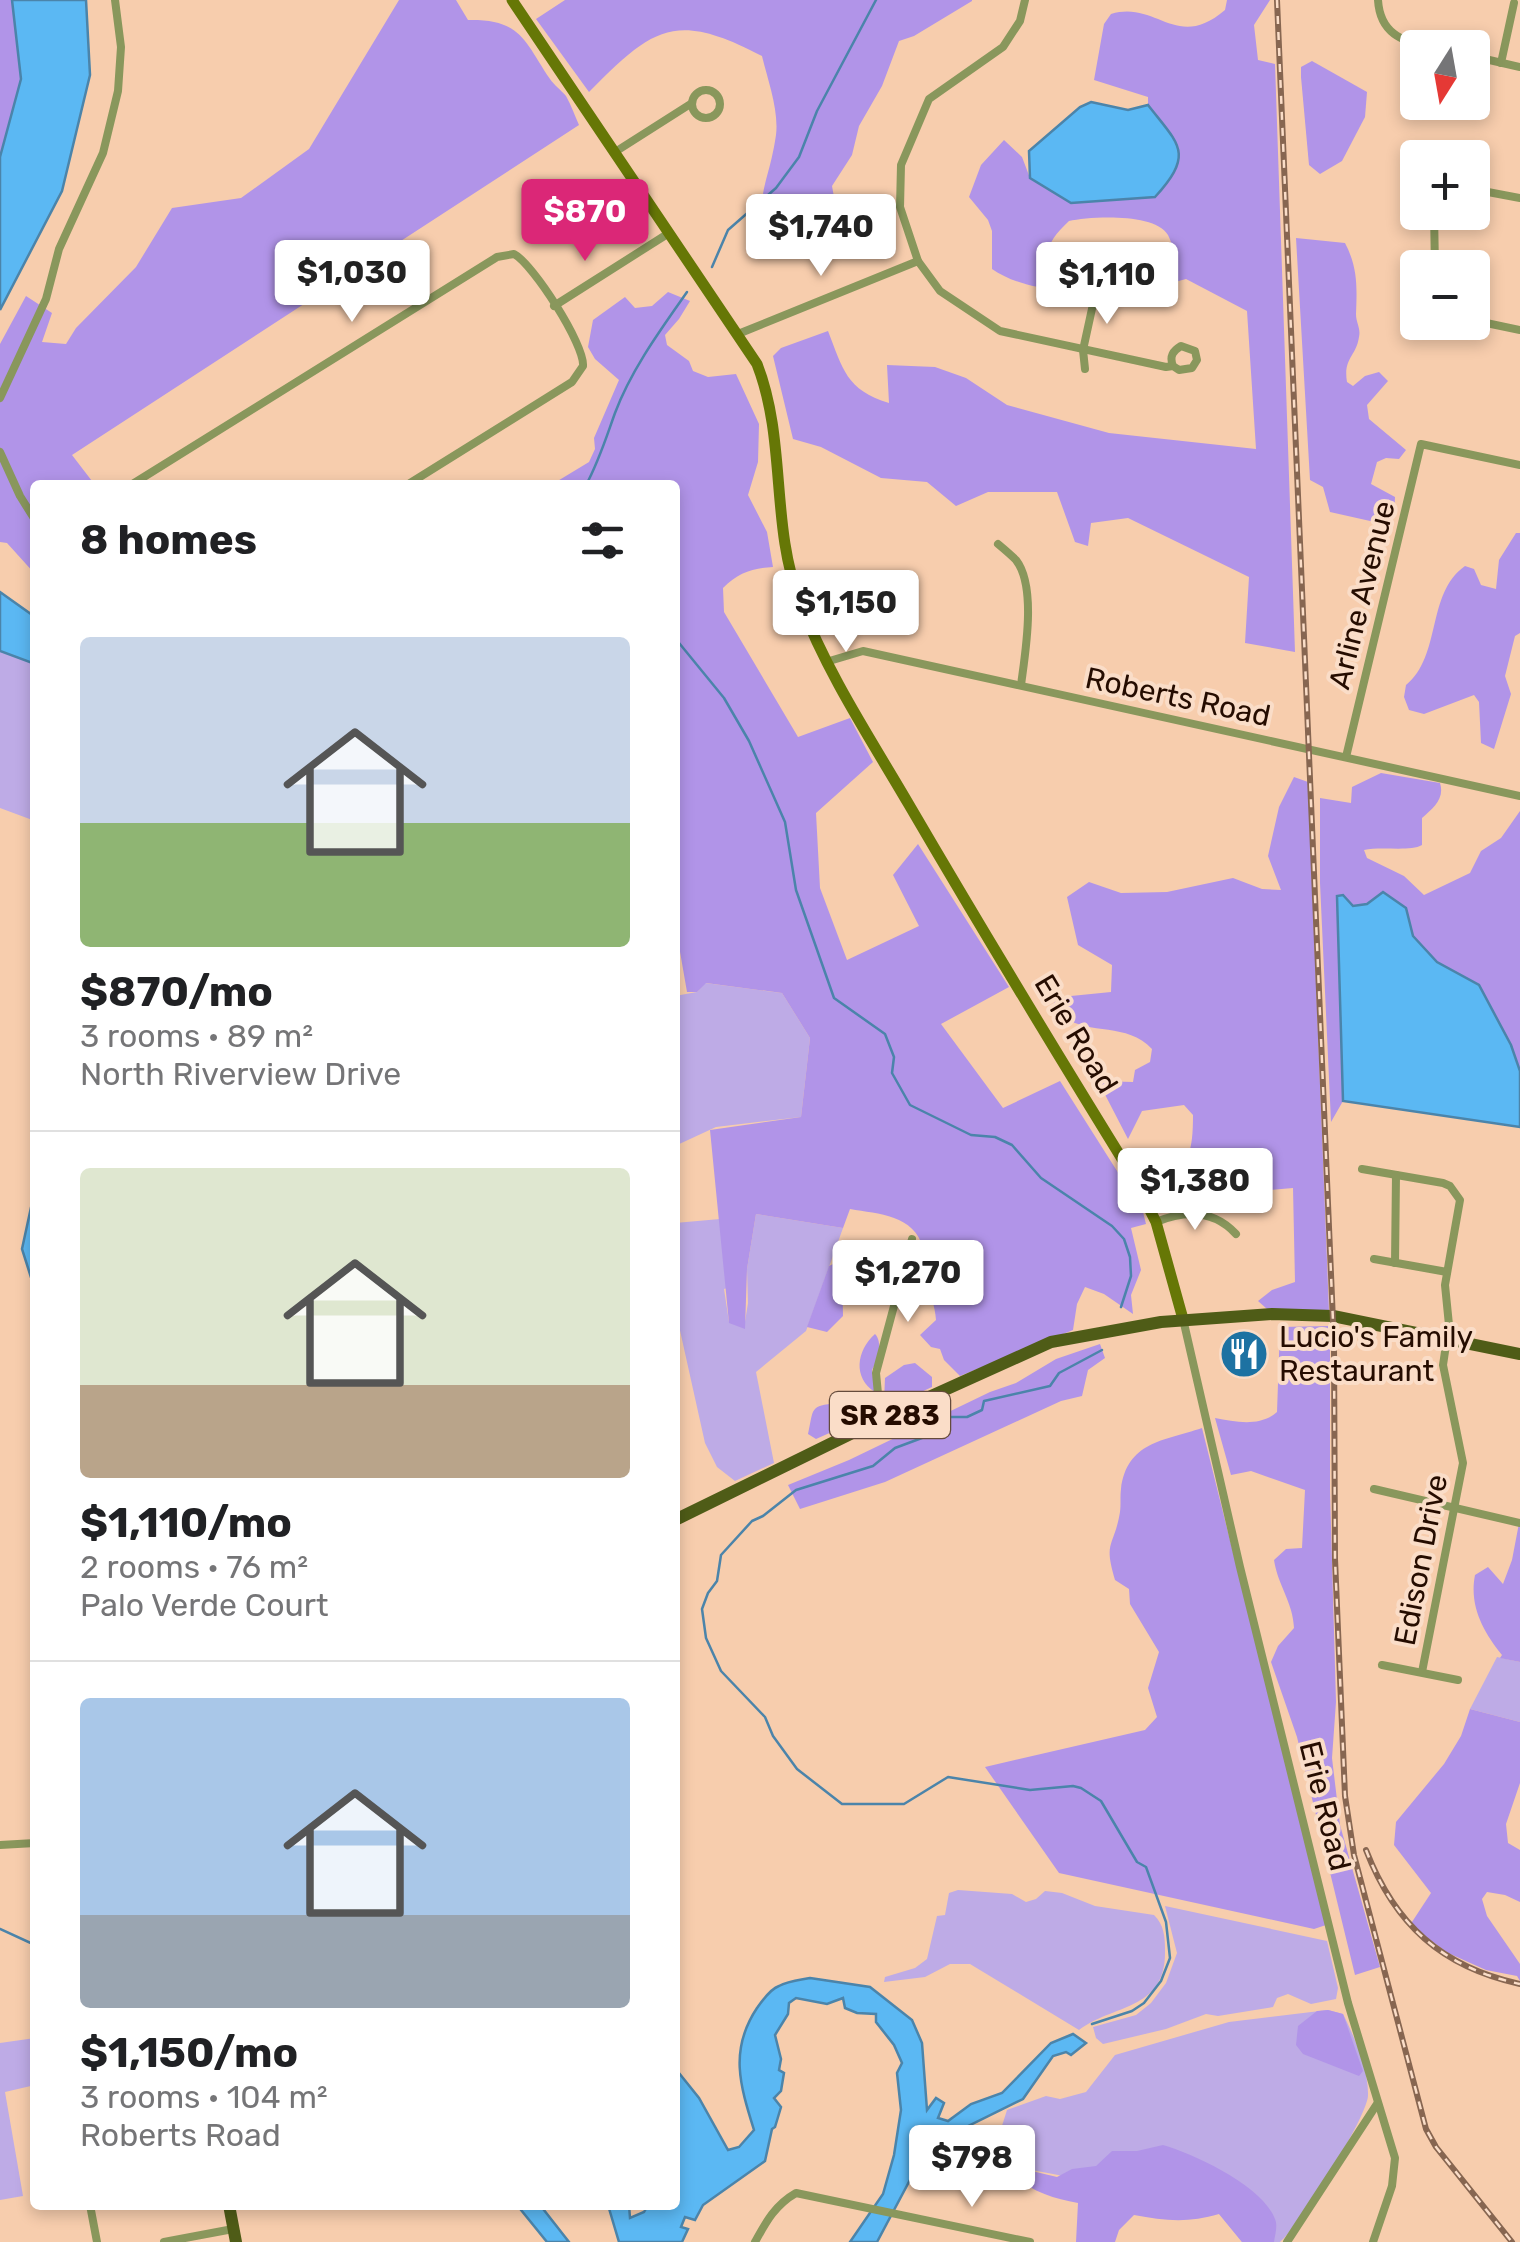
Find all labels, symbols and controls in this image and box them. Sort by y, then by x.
north arrow [1400,30,1490,120]
map controls [1400,30,1490,340]
button: + [1400,140,1490,230]
pin: $870 [526,179,644,264]
text: $870 [543,192,627,230]
pin: $1,740 [740,194,902,279]
text: $1,740 [768,207,874,245]
pin: $1,030 [271,240,433,325]
pin: $1,110 [1026,242,1188,327]
button: − [1400,250,1490,340]
text: $1,030 [297,253,407,291]
text: $1,110 [1058,255,1156,293]
street label: Arline Avenue [1321,497,1403,693]
icon: filters [575,513,630,568]
text: 8 homes [80,515,257,565]
pin: $1,150 [765,570,927,655]
text: $1,150 [795,583,897,621]
street label: Roberts Road [1082,660,1274,734]
icon: home [265,702,445,882]
text: $870/mo [80,967,273,1017]
street label: Erie Road [1027,968,1125,1100]
text: 3 rooms · 89 m² [80,1017,313,1055]
text: North Riverview Drive [80,1055,401,1093]
pin: $1,380 [1114,1148,1276,1233]
text: $1,380 [1140,1161,1250,1199]
icon: home [265,1233,445,1413]
pin: $1,270 [827,1240,989,1325]
text: $1,270 [854,1253,962,1291]
place label: Lucio's Family Restaurant [1279,1319,1473,1389]
restaurant icon: Lucio's Family Restaurant [1218,1328,1270,1380]
road number: SR 283 [830,1392,950,1438]
street label: Edison Drive [1387,1471,1455,1649]
text: $1,110/mo [80,1498,292,1548]
text: 2 rooms · 76 m² [80,1548,308,1586]
text: Palo Verde Court [80,1586,328,1624]
street label: Erie Road [1292,1738,1358,1874]
icon: home [265,1763,445,1943]
text: $1,150/mo [80,2028,298,2078]
text: 3 rooms · 104 m² [80,2078,328,2116]
text: Roberts Road [80,2116,281,2154]
pin: $798 [913,2125,1031,2210]
text: $798 [931,2138,1013,2176]

